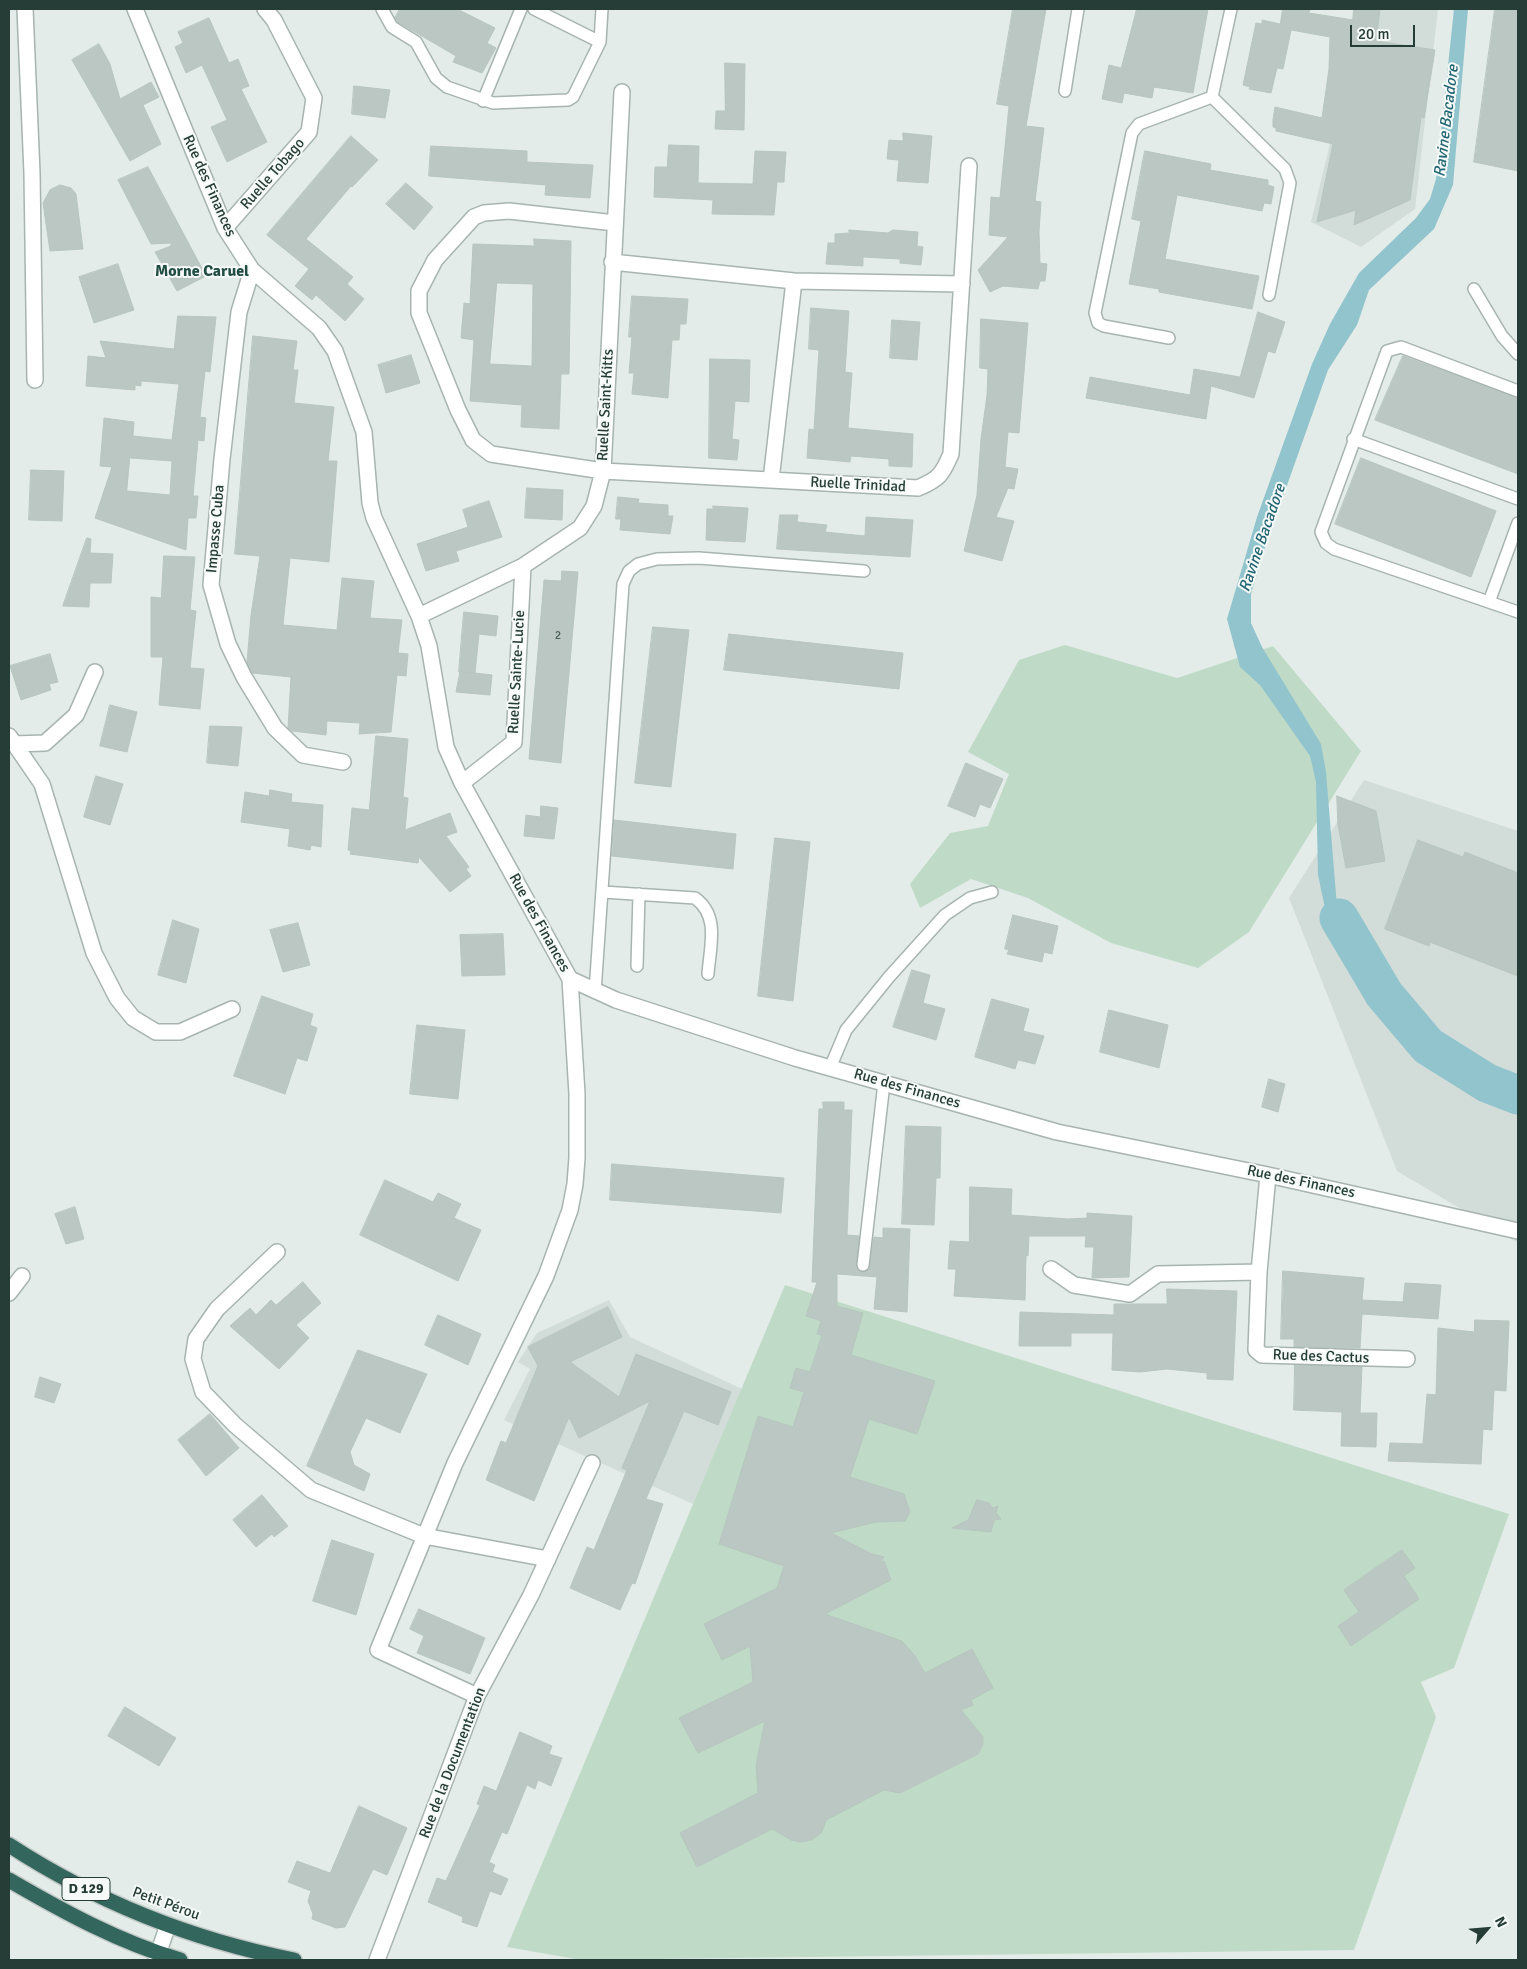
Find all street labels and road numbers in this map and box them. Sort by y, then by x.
street label: Rue des Finances [178,132,240,240]
street label: Ruelle Tobago [237,135,309,213]
street label: Ruelle Saint-Kitts [594,348,618,462]
street label: Ruelle Trinidad [810,474,906,496]
street label: Impasse Cuba [203,484,229,574]
street label: Ruelle Sainte-Lucie [505,610,529,734]
street label: Rue des Finances [504,871,574,975]
street label: Rue des Finances [852,1065,962,1113]
street label: Rue des Finances [1245,1162,1357,1202]
street label: Rue des Cactus [1272,1346,1370,1368]
street label: Rue de la Documentation [416,1685,490,1841]
road number: D 129 [62,1878,110,1900]
street label: Petit Pérou [130,1884,202,1924]

